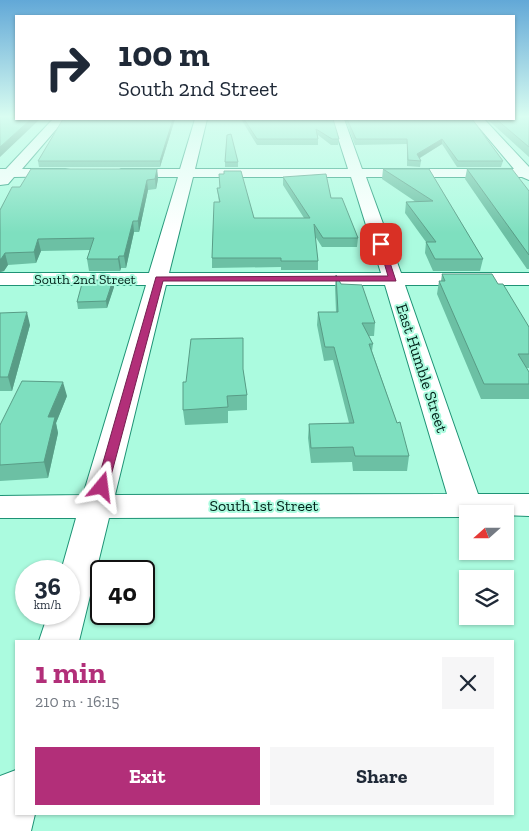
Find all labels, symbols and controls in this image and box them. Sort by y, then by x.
text: 100 m [118,33,210,75]
icon: right [35,35,100,100]
text: South 2nd Street [118,75,278,102]
pin [360,223,402,265]
icon: arrive [367,230,395,258]
street label: South 2nd Street [34,271,137,288]
street label: East Humble Street [392,301,452,435]
position arrow [75,460,127,512]
street label: South 1st Street [210,496,319,515]
north arrow [459,505,514,560]
map controls [459,505,514,625]
speed limit sign: 40 [90,560,155,625]
button: layers [459,570,514,625]
text: 36 [34,571,61,601]
text: km/h [34,598,61,612]
text: 1 min [35,655,106,691]
button: close [442,657,494,709]
text: 210 m · 16:15 [35,692,119,711]
button: Exit [35,747,260,805]
button: Share [270,747,494,805]

